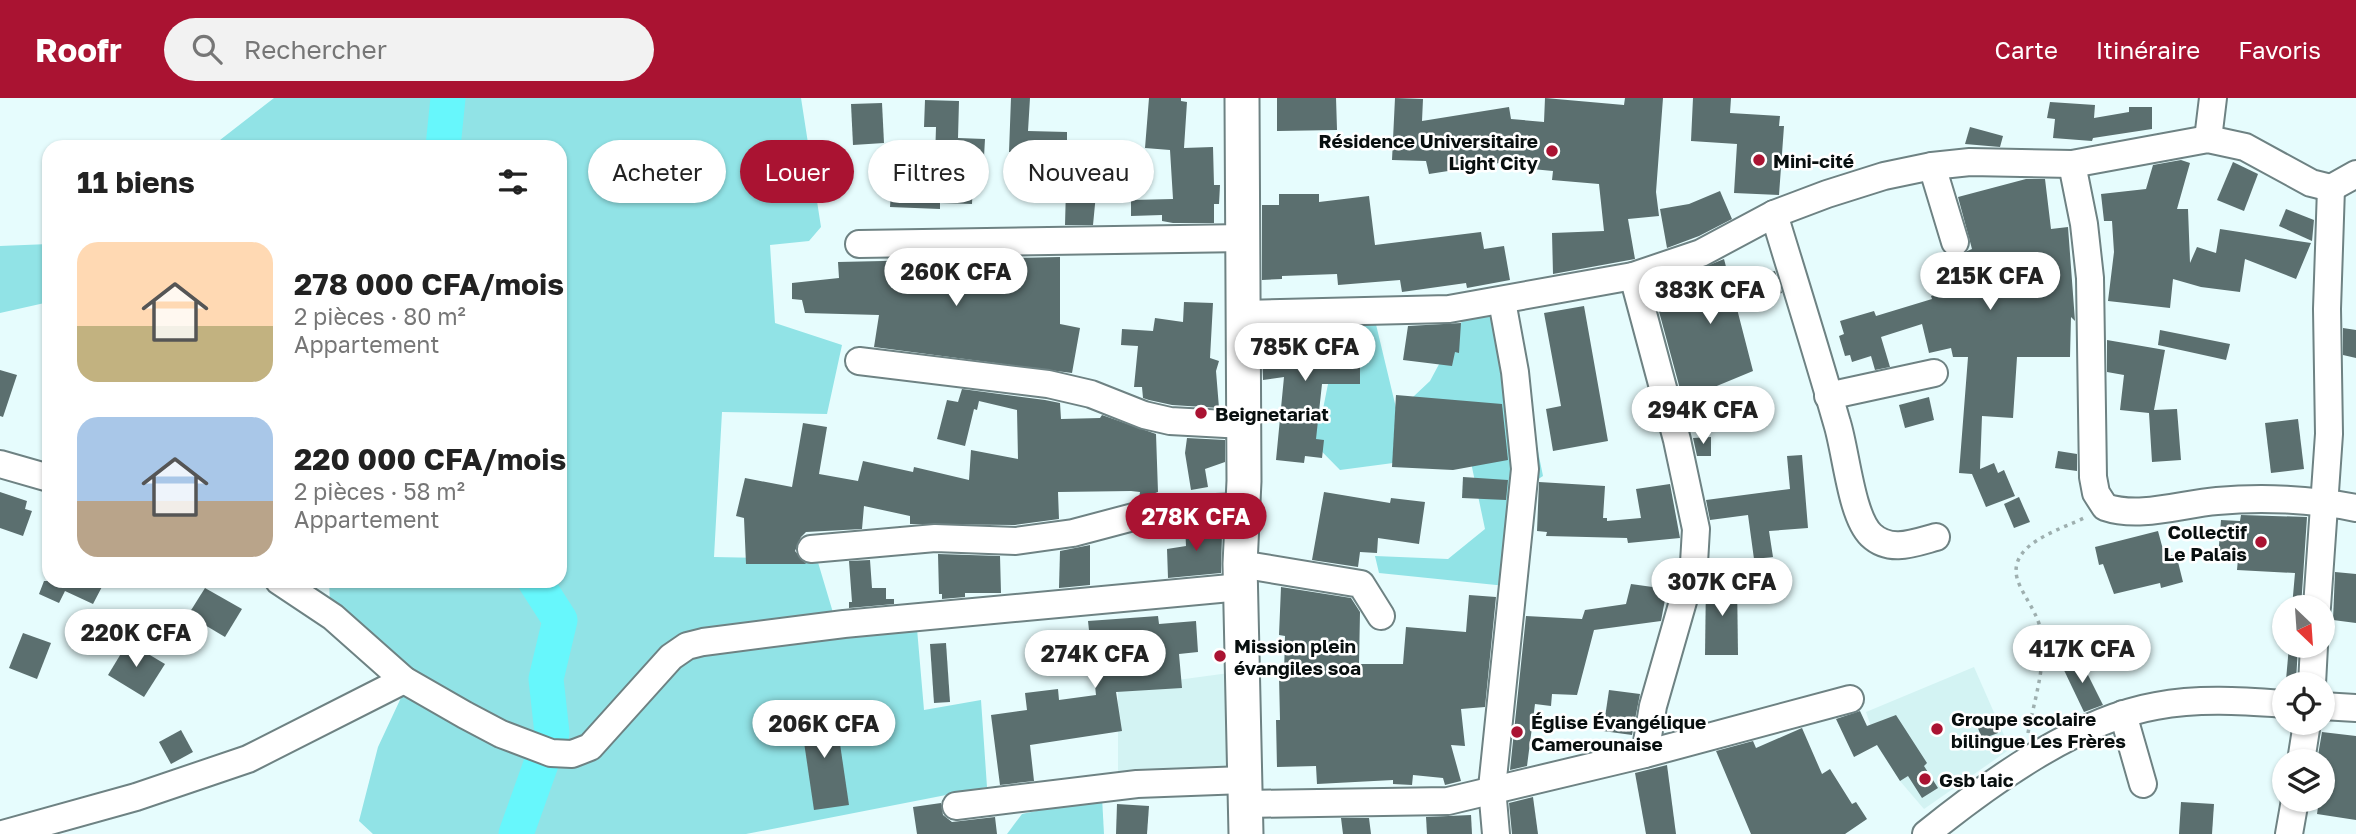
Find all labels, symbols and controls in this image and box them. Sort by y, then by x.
search box [164,18,654,81]
text: Roofr [35,30,122,69]
icon: search [188,30,226,68]
text: Rechercher [244,34,387,65]
text: Carte [1995,35,2058,64]
text: Itinéraire [2096,35,2200,64]
text: Favoris [2238,35,2321,64]
place label: Résidence Universitaire Light City [1319,129,1539,174]
chip: Acheter [588,140,726,203]
chip: Louer [740,140,854,203]
chip: Filtres [868,140,989,203]
chip: Nouveau [1003,140,1154,203]
marker: Résidence Universitaire Light City [1544,143,1560,159]
place label: Mini-cité [1773,149,1854,172]
marker: Mini-cité [1751,152,1767,168]
icon: filters [494,163,532,201]
text: 11 biens [77,164,195,200]
pin: 260K CFA [884,248,1028,308]
pin: 215K CFA [1918,252,2062,312]
text: 260K CFA [900,257,1012,285]
text: 215K CFA [1936,261,2044,289]
text: 278 000 CFA/mois [294,266,564,302]
pin: 383K CFA [1638,266,1782,326]
icon: home [133,270,217,354]
text: 383K CFA [1655,275,1765,303]
text: 2 pièces · 80 m² [294,302,466,330]
pin: 785K CFA [1233,324,1377,383]
text: Appartement [294,330,439,358]
text: 785K CFA [1251,332,1359,360]
pin: 294K CFA [1631,386,1775,446]
text: 294K CFA [1648,395,1758,423]
place label: Beignetariat [1215,402,1329,425]
marker: Beignetariat [1193,405,1209,421]
text: 220 000 CFA/mois [294,441,566,477]
icon: home [133,445,217,529]
text: 2 pièces · 58 m² [294,477,465,505]
pin: 278K CFA [1124,494,1268,553]
text: 278K CFA [1142,502,1250,530]
text: Appartement [294,505,439,533]
place label: Collectif Le Palais [2164,520,2247,565]
marker: Collectif Le Palais [2253,534,2269,550]
pin: 307K CFA [1650,559,1794,618]
text: 307K CFA [1667,567,1777,595]
north arrow [2272,595,2334,658]
map controls [2272,595,2335,812]
pin: 220K CFA [64,610,208,669]
text: 220K CFA [81,618,191,646]
pin: 417K CFA [2010,626,2154,685]
pin: 274K CFA [1023,630,1167,690]
place label: Mission plein évangiles soa [1234,634,1361,679]
text: 417K CFA [2029,634,2135,662]
text: 274K CFA [1041,639,1149,667]
marker: Mission plein évangiles soa [1212,648,1228,664]
button: locate [2272,672,2335,735]
pin: 206K CFA [752,700,896,760]
place label: Groupe scolaire bilingue Les Frères [1951,707,2126,752]
text: 206K CFA [768,709,880,737]
place label: Église Évangélique Camerounaise [1531,710,1706,755]
marker: Groupe scolaire bilingue Les Frères [1929,721,1945,737]
marker: Église Évangélique Camerounaise [1509,724,1525,740]
button: layers [2272,749,2335,812]
place label: Gsb laic [1939,768,2014,791]
marker: Gsb laic [1917,771,1933,787]

